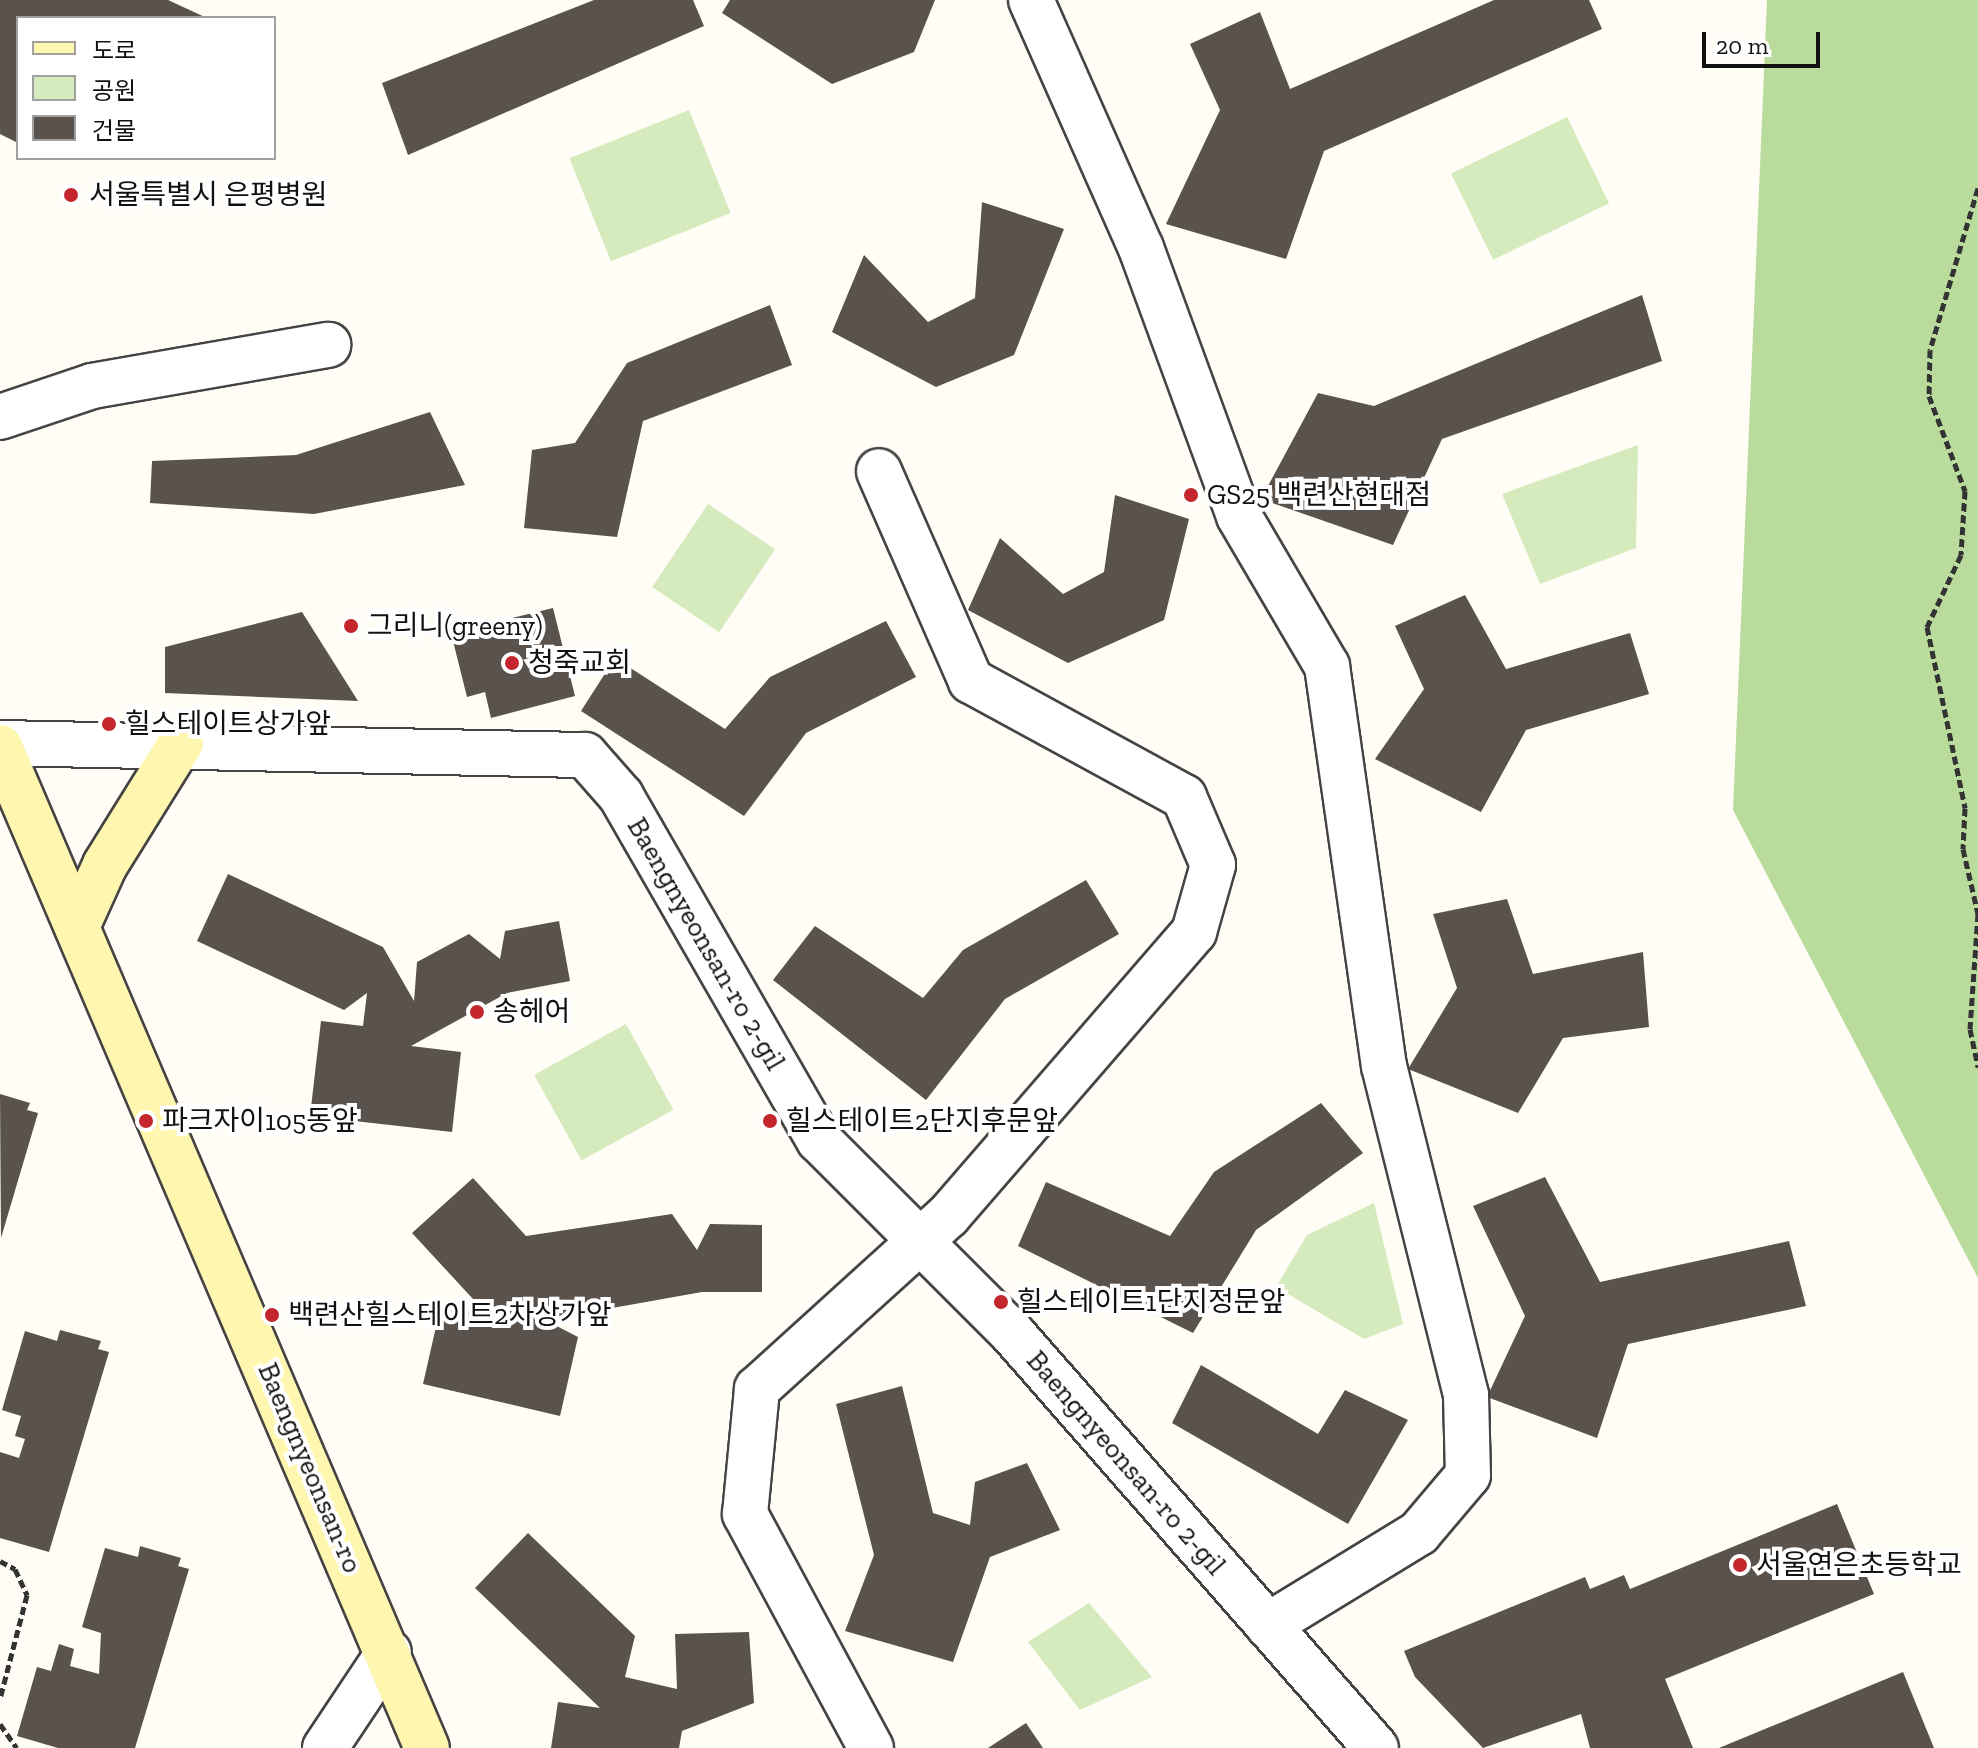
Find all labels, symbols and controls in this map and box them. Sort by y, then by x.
legend [16,16,276,160]
scale bar [1706,16,1824,66]
text: 20 m [1716,31,1768,60]
text: 도로 [92,36,136,65]
text: 공원 [92,76,136,105]
text: 건물 [92,116,136,145]
place label: 서울특별시 은평병원 [89,178,327,212]
marker: 서울특별시 은평병원 [60,184,82,206]
place label: GS25 백련산현대점 [1207,478,1431,512]
marker: GS25 백련산현대점 [1182,486,1200,504]
place label: 그리니(greeny) [367,609,543,643]
marker: 그리니(greeny) [342,617,360,635]
place label: 청죽교회 [528,646,631,680]
marker: 청죽교회 [503,654,521,672]
place label: 힐스테이트상가앞 [125,707,331,741]
marker: 힐스테이트상가앞 [100,715,118,733]
street label: Baengnyeonsan-ro 2-gil [620,812,792,1076]
place label: 송헤어 [493,995,570,1029]
marker: 송헤어 [468,1003,486,1021]
place label: 파크자이105동앞 [162,1104,358,1138]
place label: 힐스테이트2단지후문앞 [786,1104,1058,1138]
marker: 파크자이105동앞 [137,1112,155,1130]
marker: 힐스테이트2단지후문앞 [761,1112,779,1130]
place label: 힐스테이트1단지정문앞 [1017,1285,1285,1319]
marker: 힐스테이트1단지정문앞 [992,1293,1010,1311]
place label: 백련산힐스테이트2차상가앞 [288,1298,612,1332]
marker: 백련산힐스테이트2차상가앞 [263,1306,281,1324]
street label: Baengnyeonsan-ro 2-gil [1020,1344,1232,1582]
street label: Baengnyeonsan-ro [251,1358,369,1578]
place label: 서울연은초등학교 [1756,1548,1962,1582]
marker: 서울연은초등학교 [1731,1556,1749,1574]

